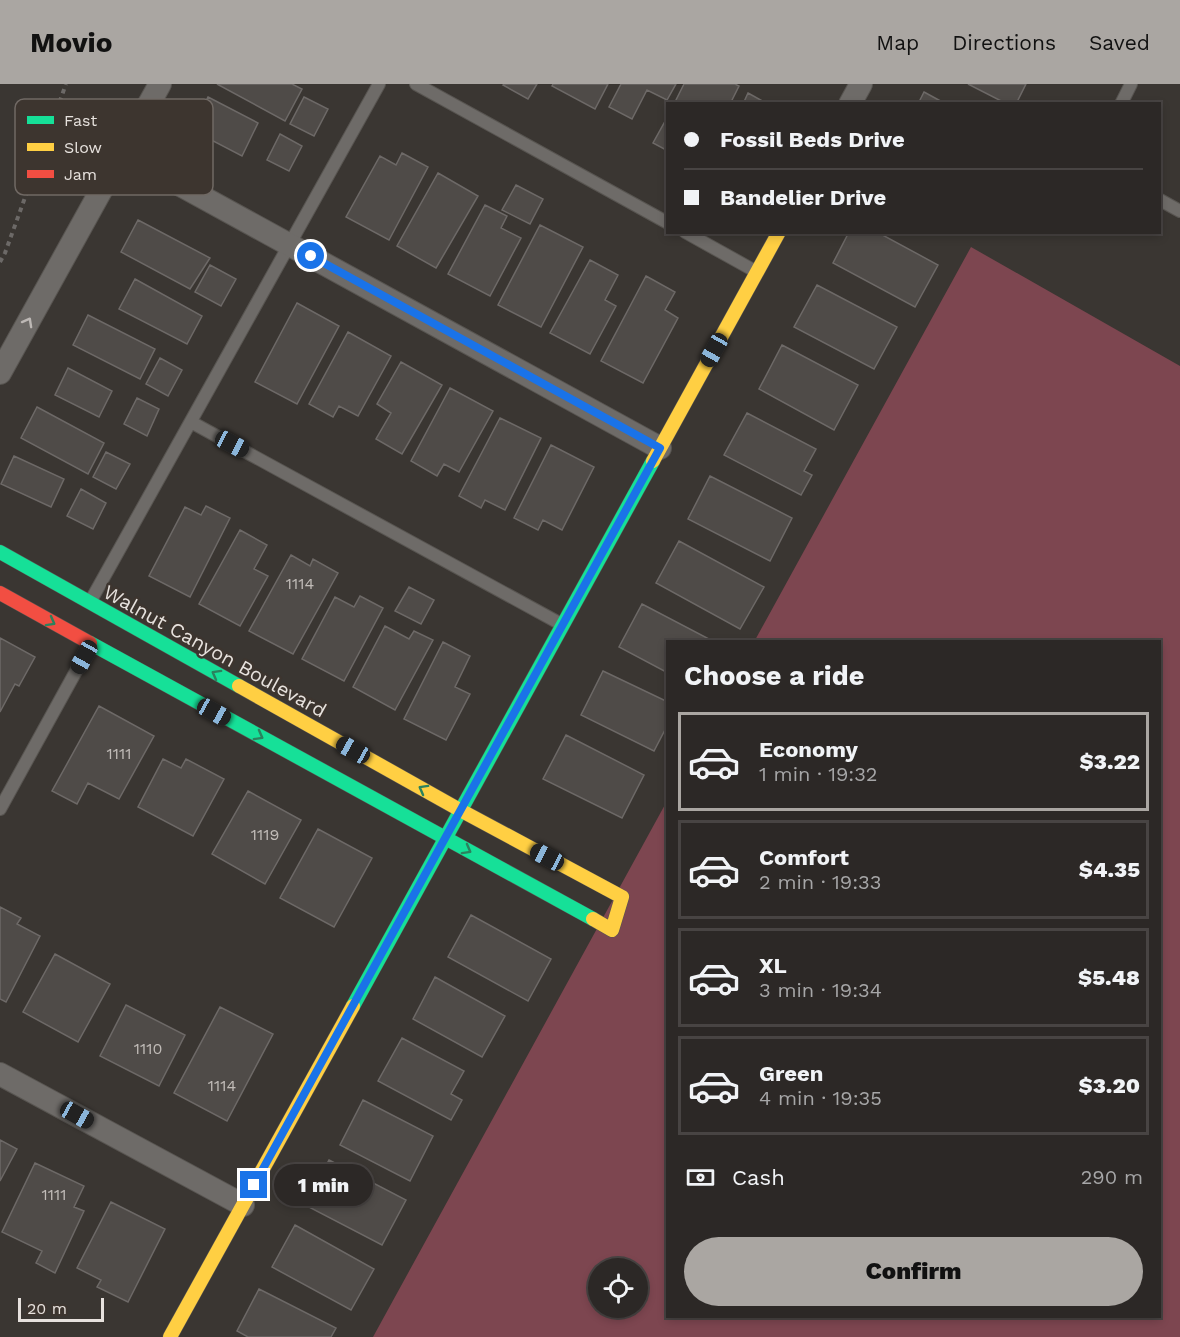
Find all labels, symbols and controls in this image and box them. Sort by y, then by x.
text: Movio [30,26,113,59]
text: Map [876,30,919,55]
text: Directions [952,30,1056,55]
text: Saved [1089,30,1150,55]
legend [15,99,213,195]
text: Fast [64,111,97,130]
text: Fossil Beds Drive [720,127,905,152]
text: Slow [64,138,102,157]
text: Jam [64,165,97,184]
text: Bandelier Drive [720,185,886,210]
route start [297,242,324,269]
one-way arrow [21,318,33,328]
car [697,330,731,370]
car [212,428,252,460]
house number: 1114 [286,574,314,593]
street label: Walnut Canyon Boulevard [99,580,331,722]
one-way arrow [45,615,55,626]
car [67,637,101,677]
text: Choose a ride [684,660,864,692]
one-way arrow [212,670,222,681]
car [194,695,234,729]
one-way arrow [252,729,263,740]
car [333,733,373,767]
icon: car [687,735,741,789]
text: Economy [759,737,858,762]
house number: 1111 [107,744,131,763]
text: $3.22 [1080,749,1140,774]
text: 1 min · 19:32 [759,762,878,786]
one-way arrow [419,785,429,796]
house number: 1119 [251,825,279,844]
car [527,841,567,873]
one-way arrow [460,843,471,854]
icon: car [687,843,741,897]
text: Comfort [759,845,849,870]
text: $4.35 [1079,857,1140,882]
text: 2 min · 19:33 [759,870,881,894]
icon: car [687,951,741,1005]
text: XL [759,953,787,978]
text: $5.48 [1078,965,1140,990]
text: 3 min · 19:34 [759,978,882,1002]
house number: 1110 [134,1039,162,1058]
icon: car [687,1059,741,1113]
text: Green [759,1061,823,1086]
text: $3.20 [1079,1073,1140,1098]
house number: 1114 [208,1076,236,1095]
text: 4 min · 19:35 [759,1086,882,1110]
car [57,1098,97,1132]
icon: cash [684,1161,717,1194]
callout: 1 min [275,1164,374,1206]
text: Cash [732,1165,785,1190]
text: 290 m [1081,1165,1143,1189]
route end [240,1171,267,1198]
text: 1 min [298,1173,349,1197]
house number: 1111 [42,1185,66,1204]
button: Confirm [684,1237,1143,1306]
map controls [588,1258,648,1318]
button: locate [588,1258,648,1318]
scale bar [18,1295,104,1322]
text: 20 m [27,1299,67,1318]

